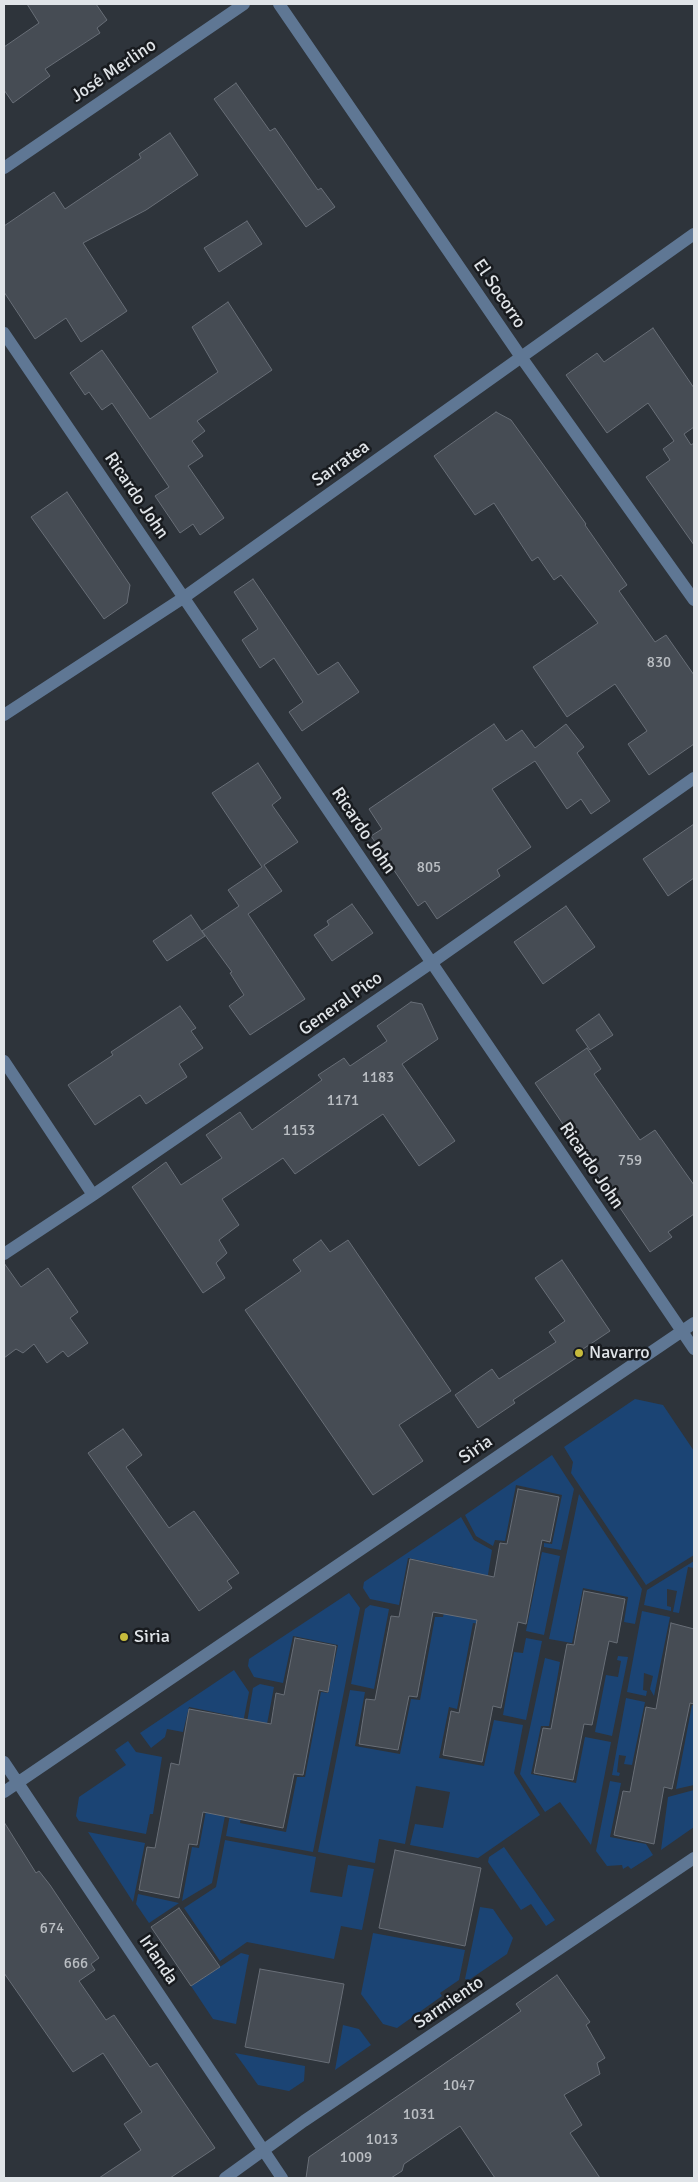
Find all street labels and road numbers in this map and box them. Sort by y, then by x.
street label: José Merlino [67,35,161,107]
street label: El Socorro [468,255,530,333]
street label: Sarratea [308,436,374,492]
street label: Ricardo John [99,449,173,543]
street label: Ricardo John [326,784,400,878]
street label: General Pico [295,967,387,1041]
street label: Ricardo John [554,1119,628,1213]
street label: Siria [455,1431,497,1469]
street label: Irlanda [134,1931,182,1989]
street label: Sarmiento [410,1972,488,2034]

